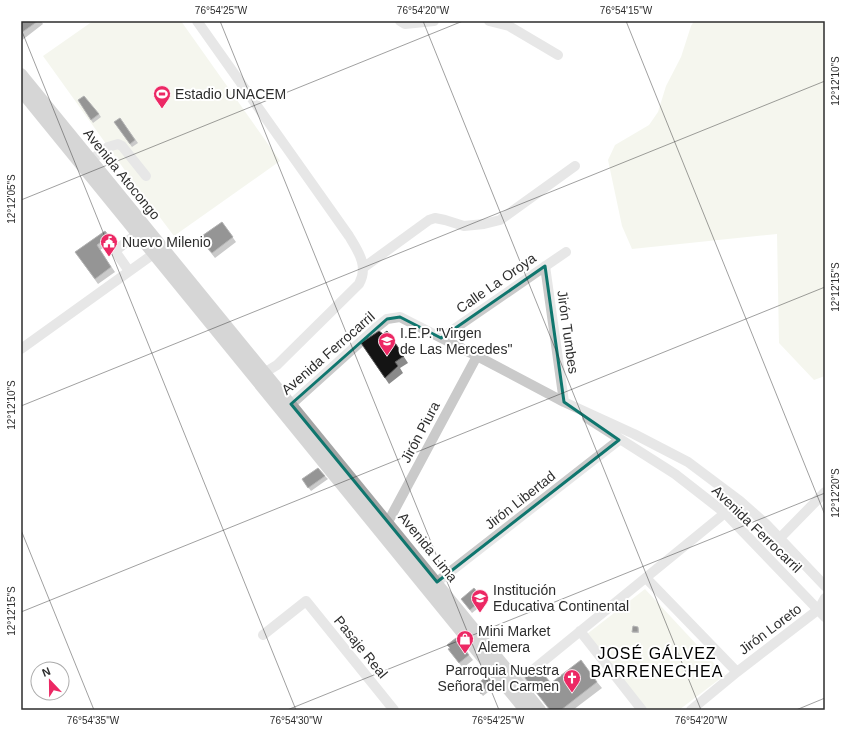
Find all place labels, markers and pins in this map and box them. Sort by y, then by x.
sports icon: Estadio UNACEM [152,84,172,109]
place label: Estadio UNACEM [175,86,286,102]
public building icon: Nuevo Milenio [99,232,119,257]
place label: Nuevo Milenio [122,234,211,250]
place label: I.E.P. "Virgen de Las Mercedes" [400,325,512,357]
school or university icon: I.E.P. "Virgen de Las Mercedes" [377,331,397,356]
place label: Institución Educativa Continental [493,582,629,614]
school or university icon: Institución Educativa Continental [470,588,490,613]
place label: Mini Market Alemera [478,623,550,655]
shop icon: Mini Market Alemera [455,629,475,654]
place label: Parroquia Nuestra Señora del Carmen [438,662,559,694]
church icon: Parroquia Nuestra Señora del Carmen [562,668,582,693]

